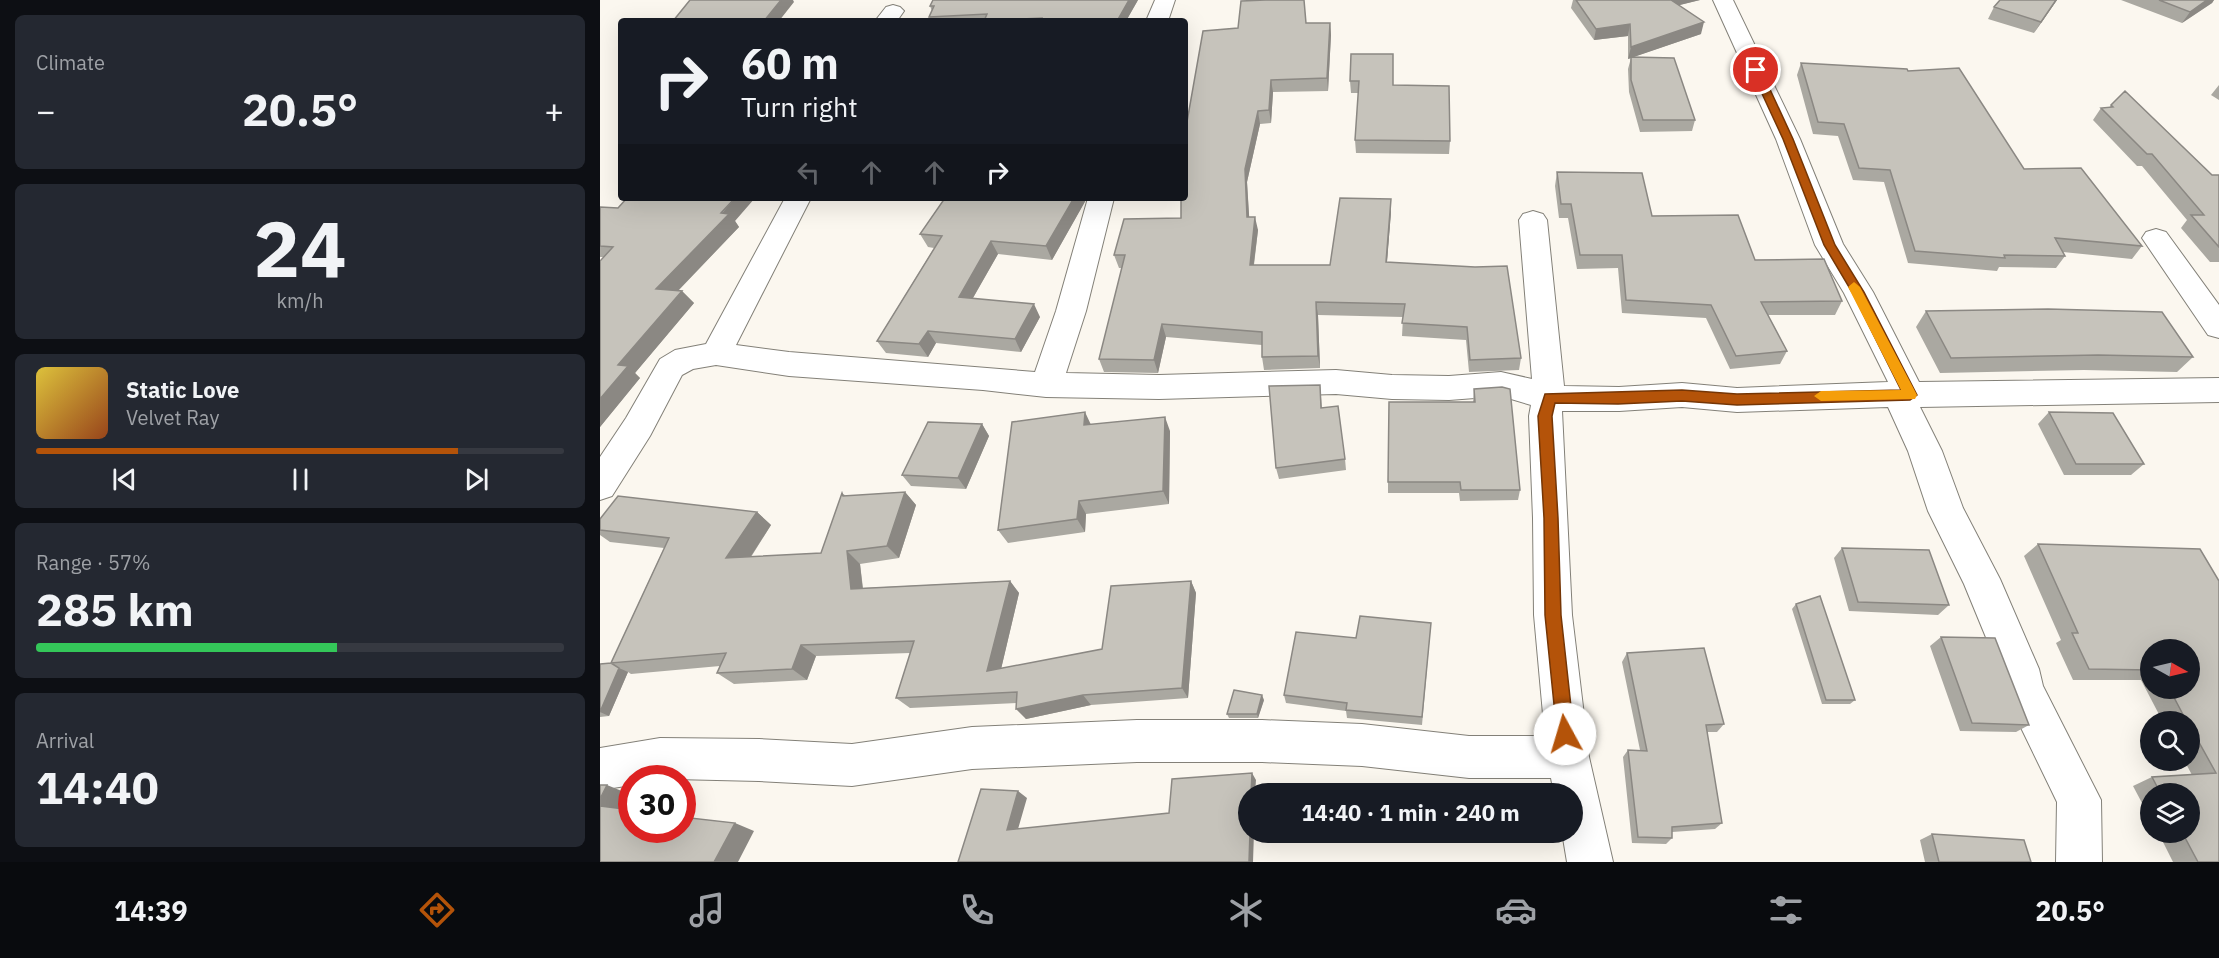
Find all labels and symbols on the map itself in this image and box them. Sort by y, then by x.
pin [1730,44,1781,95]
north arrow [2140,639,2200,699]
position arrow [1533,702,1597,766]
speed limit sign: 30 [618,765,696,843]

